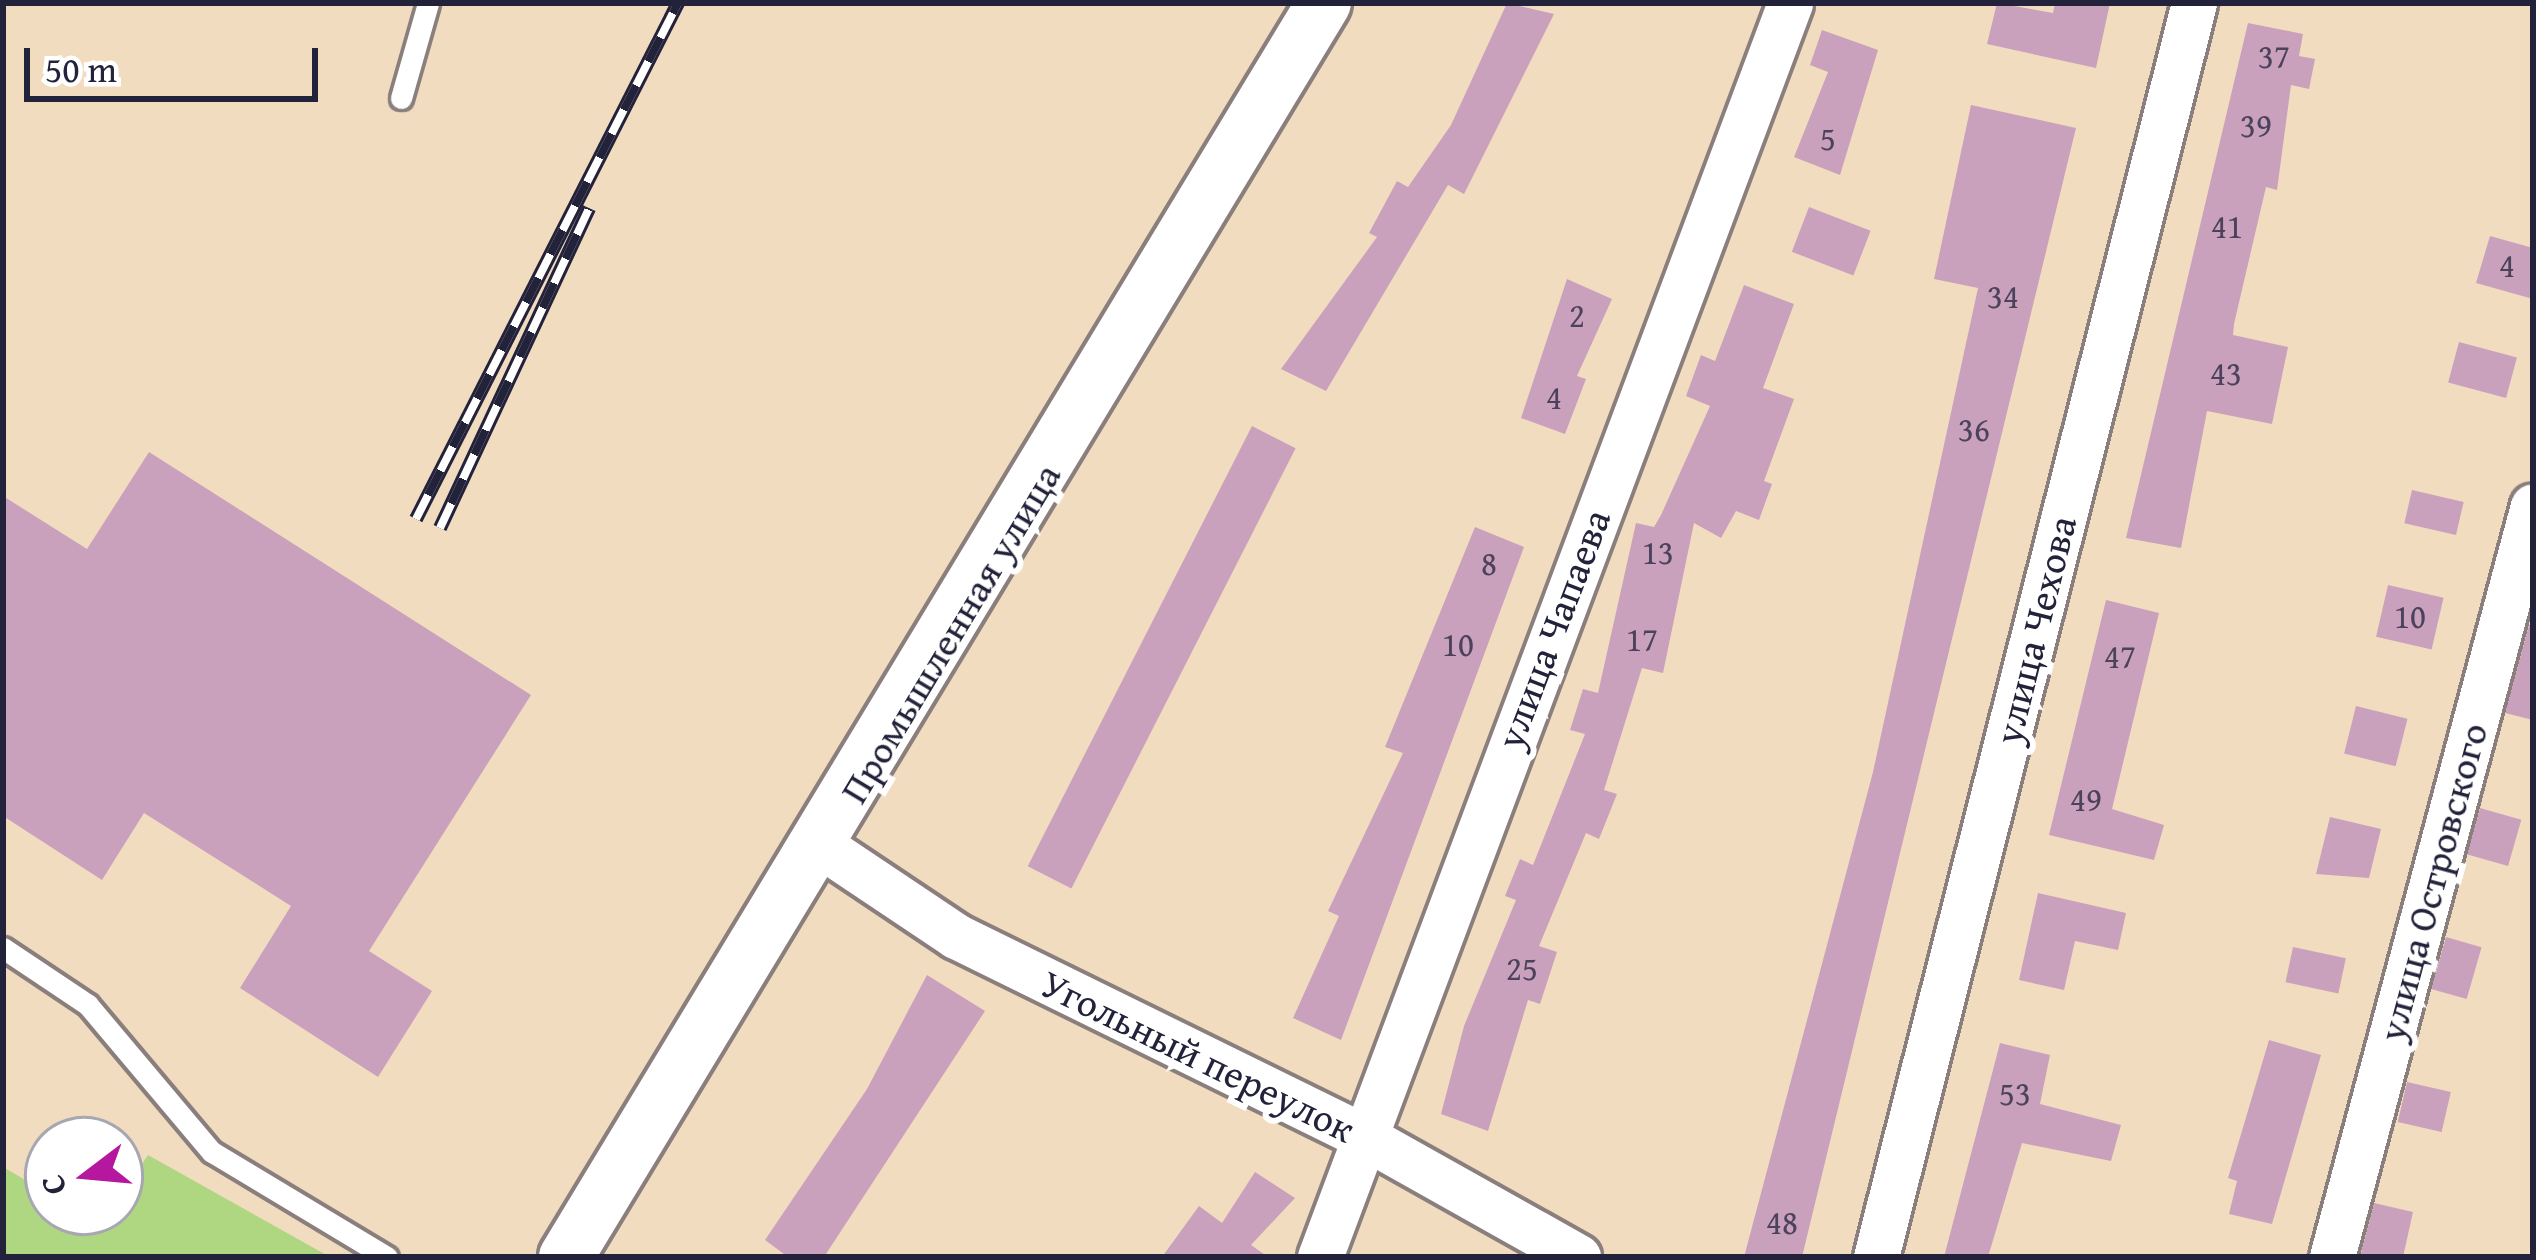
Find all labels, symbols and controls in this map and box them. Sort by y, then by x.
scale bar [30,24,324,98]
house number: 37 [2258,37,2290,77]
text: 50 m [45,42,117,95]
house number: 39 [2240,106,2272,146]
house number: 5 [1820,119,1836,159]
house number: 41 [2211,207,2243,247]
house number: 4 [2499,246,2515,286]
house number: 34 [1987,277,2019,317]
house number: 2 [1569,296,1585,336]
house number: 43 [2210,354,2242,394]
house number: 4 [1546,378,1562,418]
house number: 36 [1958,410,1990,450]
street label: Промышленная улица [830,455,1070,811]
street label: улица Чапаева [1486,503,1620,755]
street label: улица Чехова [1984,511,2086,749]
house number: 13 [1642,533,1674,573]
house number: 8 [1481,544,1497,584]
house number: 10 [2394,597,2426,637]
house number: 17 [1626,620,1658,660]
house number: 10 [1442,625,1474,665]
house number: 47 [2104,637,2136,677]
street label: улица Островского [2367,718,2497,1046]
house number: 49 [2070,780,2102,820]
house number: 25 [1506,949,1538,989]
street label: Угольный переулок [1034,960,1362,1152]
house number: 53 [1999,1074,2031,1114]
north arrow [24,1116,144,1236]
text: С [27,1170,78,1201]
house number: 48 [1766,1203,1798,1243]

